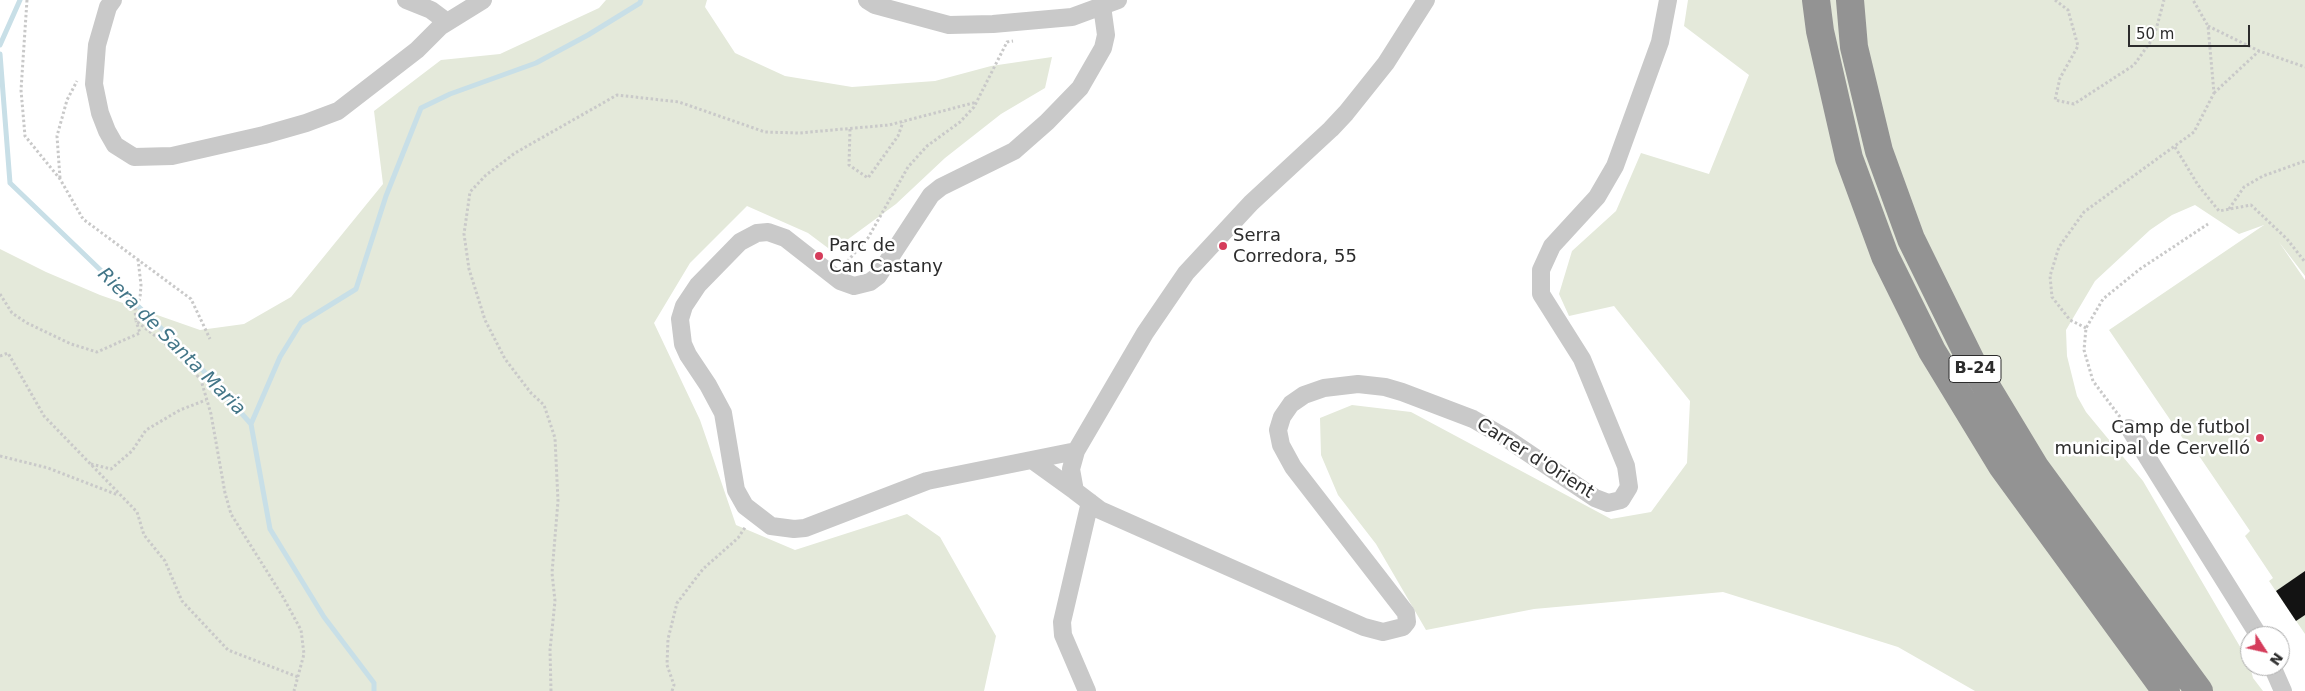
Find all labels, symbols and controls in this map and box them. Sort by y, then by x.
scale bar [2130,15,2252,47]
text: 50 m [2136,25,2174,43]
place label: Serra Corredora, 55 [1233,225,1357,268]
place label: Parc de Can Castany [829,235,943,278]
marker: Serra Corredora, 55 [1217,240,1229,252]
marker: Parc de Can Castany [813,250,825,262]
water label: Riera de Santa Maria [93,264,249,420]
road number: B-24 [1949,356,2001,382]
street label: Carrer d'Orient [1472,414,1598,504]
place label: Camp de futbol municipal de Cervelló [2055,417,2250,459]
marker: Camp de futbol municipal de Cervelló [2254,432,2266,444]
north arrow [2240,626,2290,676]
text: N [2267,650,2286,668]

